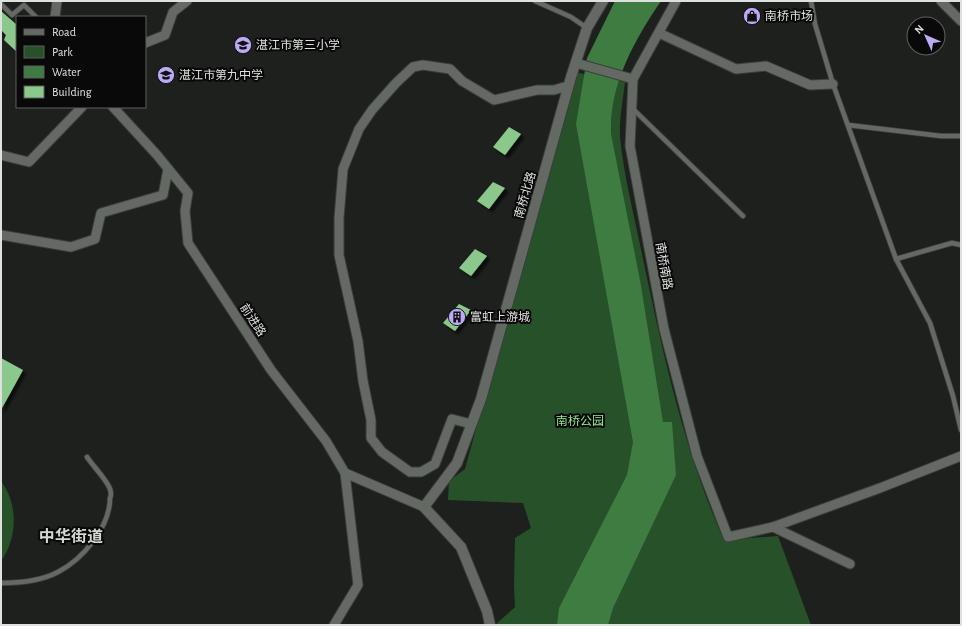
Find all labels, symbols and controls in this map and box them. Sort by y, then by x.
shop icon: 南桥市场 [742,6,762,26]
place label: 南桥市场 [765,9,813,22]
legend [16,16,146,108]
north arrow [906,16,946,56]
text: N [913,23,926,36]
text: Road [52,26,76,38]
school or university icon: 湛江市第三小学 [233,35,253,55]
place label: 湛江市第三小学 [256,38,340,51]
text: Park [52,46,73,58]
school or university icon: 湛江市第九中学 [156,65,176,85]
text: Water [52,66,81,78]
place label: 湛江市第九中学 [179,68,263,81]
text: Building [52,86,92,98]
street label: 南桥北路 [512,170,537,220]
street label: 南桥南路 [654,241,675,291]
street label: 前进路 [238,301,269,338]
building icon: 富虹上游城 [447,307,467,327]
place label: 富虹上游城 [470,310,530,323]
park label: 南桥公园 [556,415,604,427]
district label: 中华街道 [39,527,103,545]

